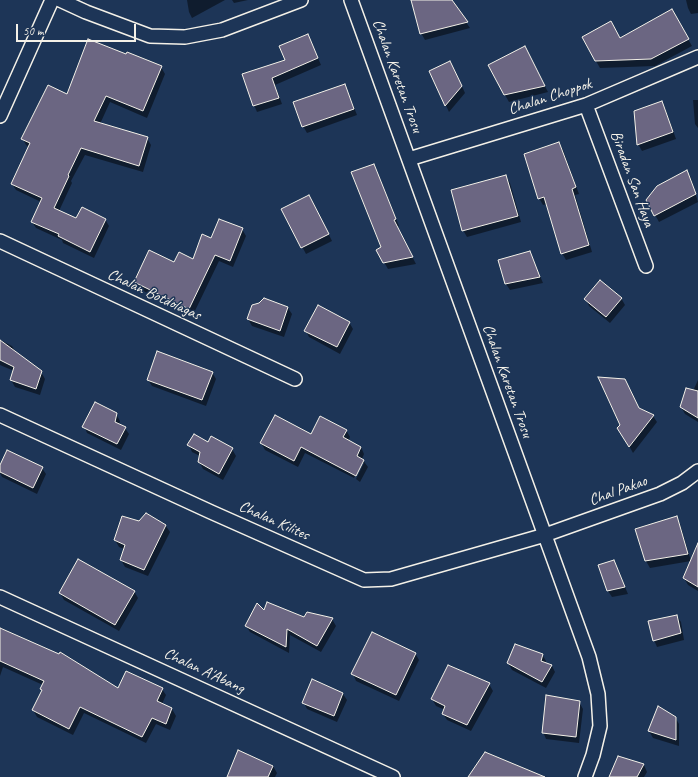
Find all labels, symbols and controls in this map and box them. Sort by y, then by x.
scale bar [18,16,138,42]
street label: Chalan Karetan Trosu [368,17,426,135]
text: 50 m [23,23,43,39]
street label: Chalan Choppok [506,75,594,119]
street label: Biradan San Haya [606,128,658,230]
street label: Chalan Botdolagas [104,265,204,325]
street label: Chalan Karetan Trosu [478,322,536,440]
street label: Chal Pakao [586,472,650,510]
street label: Chalan Kilites [236,497,312,545]
street label: Chalan A'Abang [161,644,247,698]

